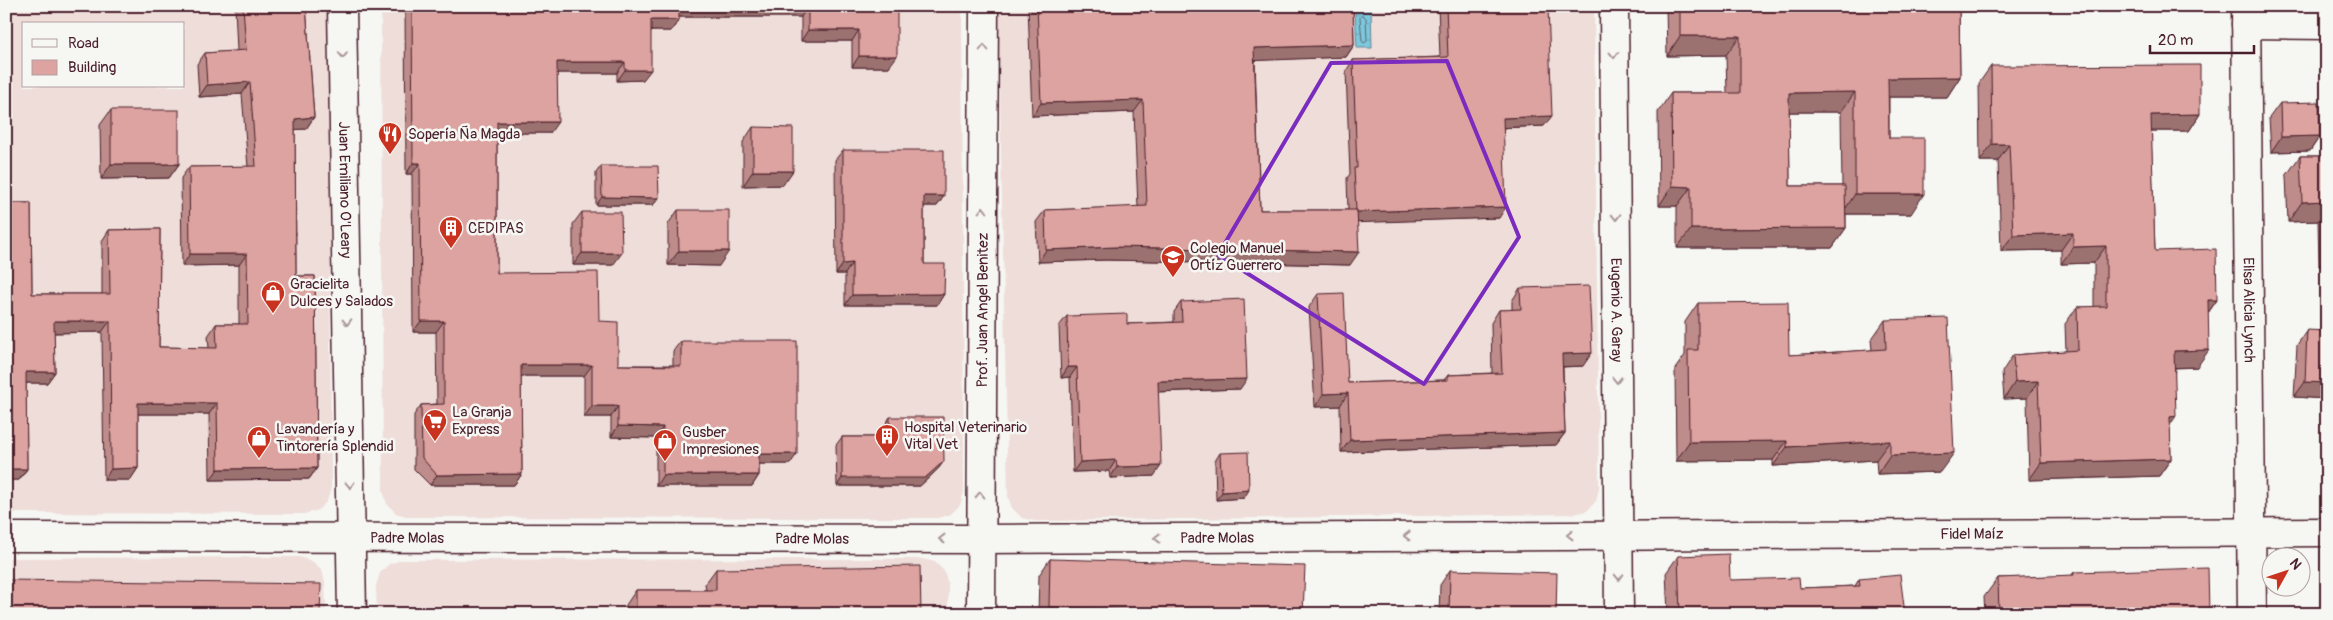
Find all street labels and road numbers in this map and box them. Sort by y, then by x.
street label: Juan Emiliano O'Leary [334,121,355,259]
street label: Prof. Juan Angel Benitez [973,232,993,388]
street label: Elisa Alicia Lynch [2238,257,2259,363]
street label: Eugenio A. Garay [1606,258,1626,363]
street label: Fidel Maíz [1940,525,2004,544]
street label: Padre Molas [370,529,444,548]
street label: Padre Molas [1180,529,1254,548]
street label: Padre Molas [775,530,849,549]

